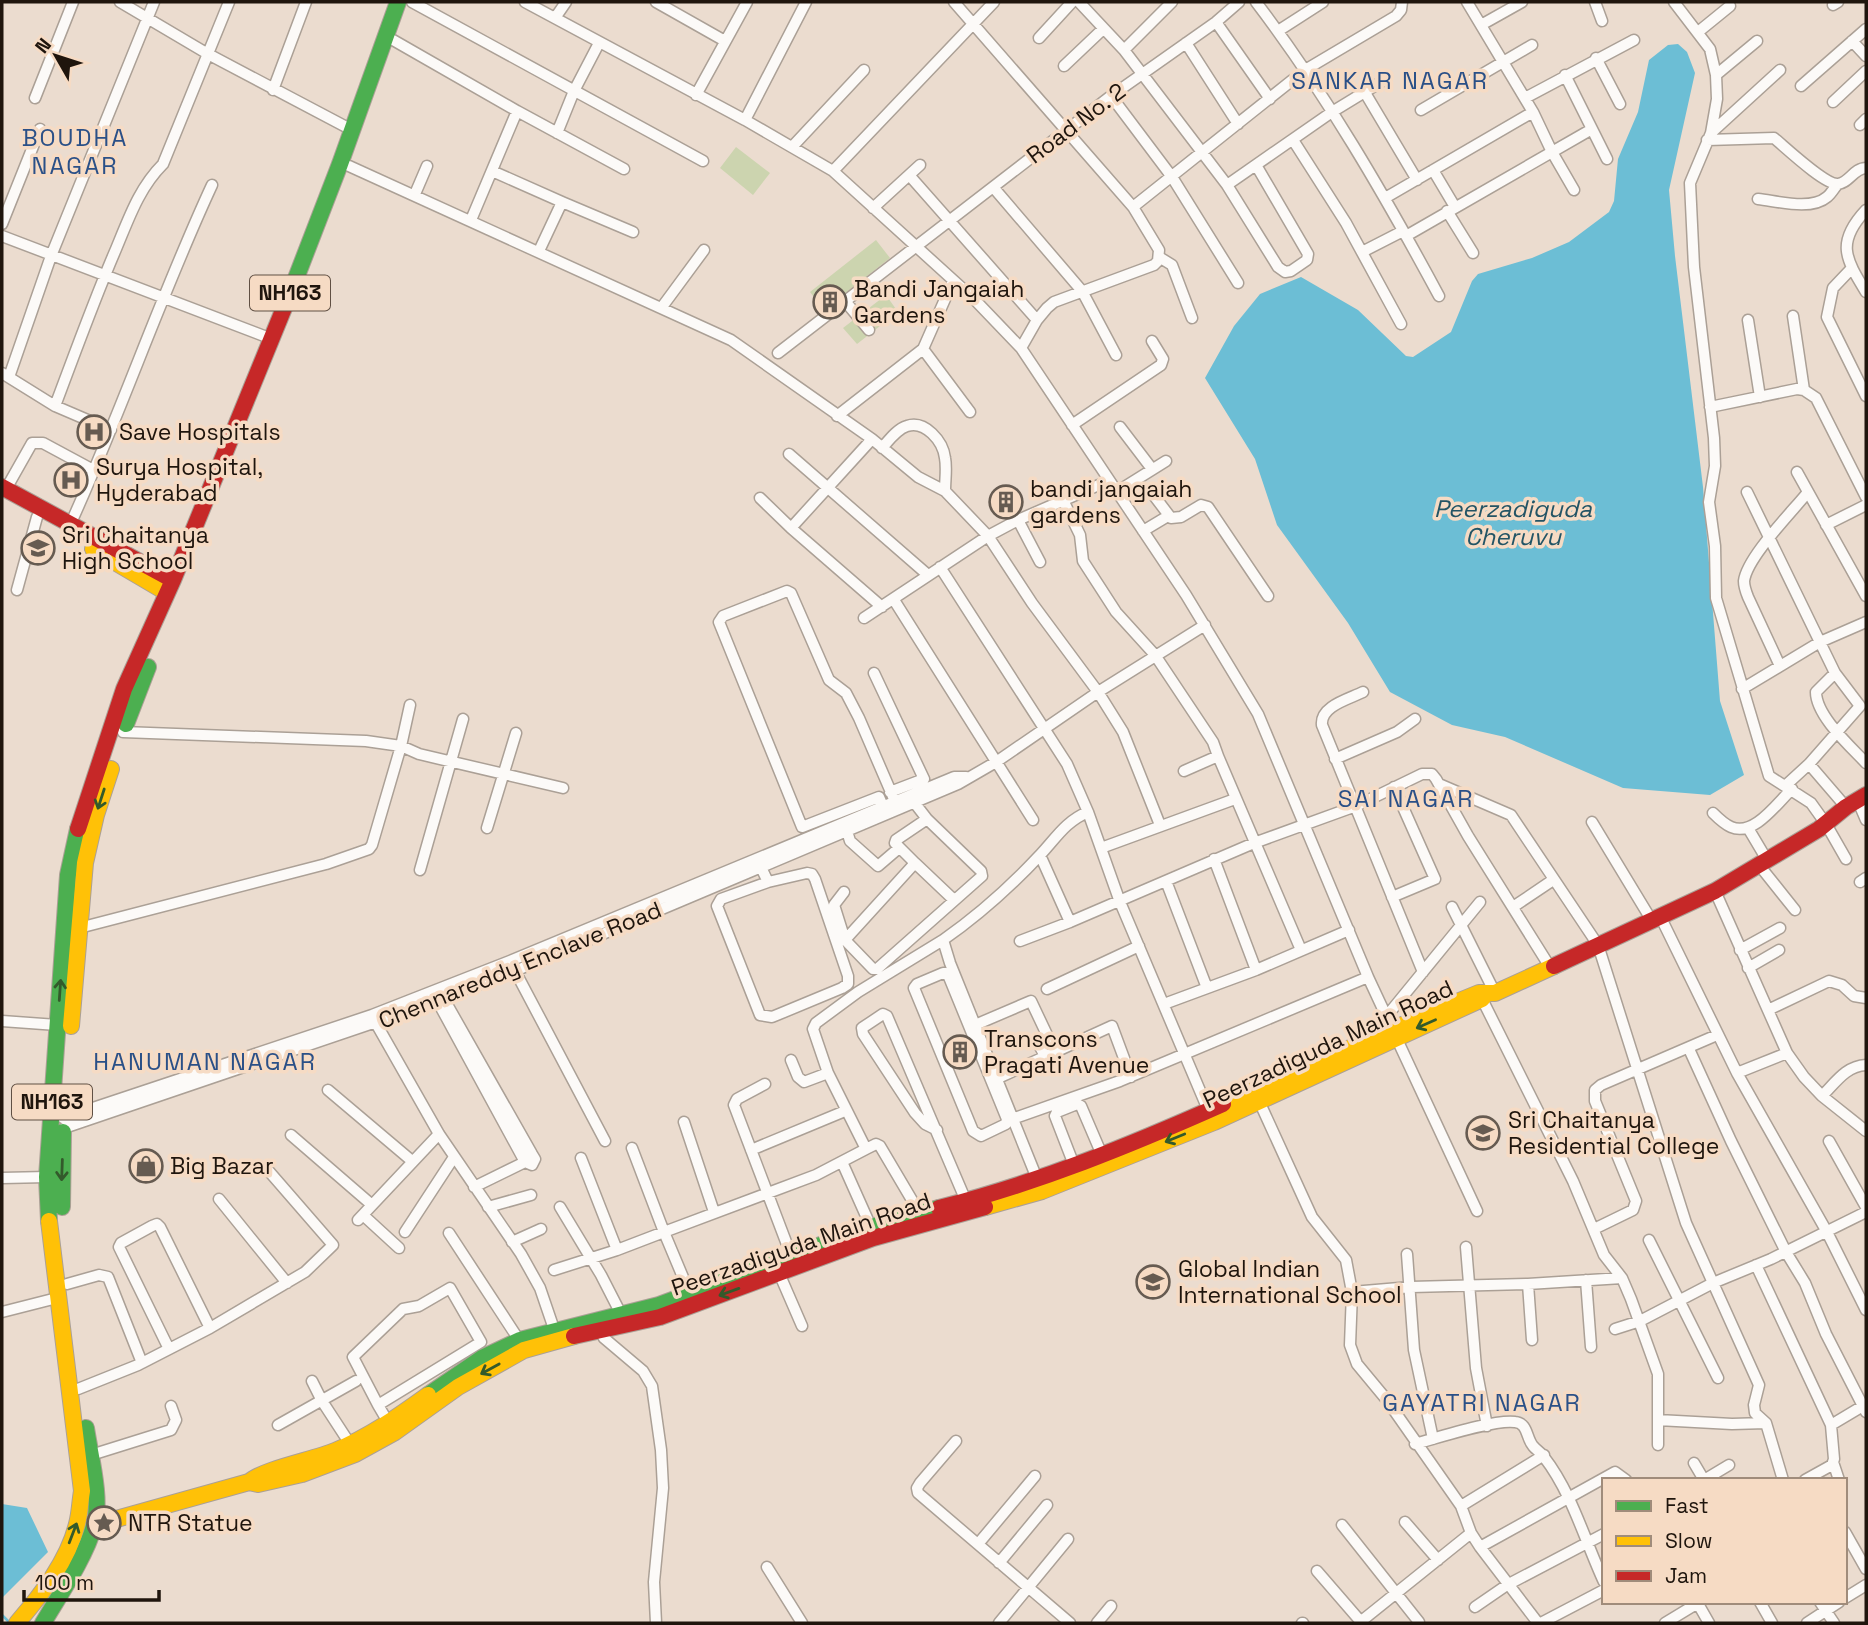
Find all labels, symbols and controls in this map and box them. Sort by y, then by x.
north arrow [21,21,91,91]
text: N [29,33,57,58]
district label: SANKAR NAGAR [1291,65,1489,96]
street label: Road No. 2 [1020,76,1132,170]
district label: BOUDHA NAGAR [22,122,128,181]
place label: Bandi Jangaiah Gardens [854,274,1024,330]
road number: NH163 [250,276,330,310]
building icon: Bandi Jangaiah Gardens [811,283,849,321]
hospital icon: Save Hospitals [75,413,113,451]
place label: Save Hospitals [119,417,281,447]
place label: Surya Hospital, Hyderabad [96,452,263,508]
hospital icon: Surya Hospital, Hyderabad [52,461,90,499]
place label: bandi jangaiah gardens [1030,474,1192,530]
building icon: bandi jangaiah gardens [987,483,1025,521]
water label: Peerzadiguda Cheruvu [1434,493,1592,552]
place label: Sri Chaitanya High School [62,520,209,576]
school or university icon: Sri Chaitanya High School [19,529,57,567]
district label: SAI NAGAR [1338,783,1474,814]
one-way arrow [94,788,107,810]
street label: Chennareddy Enclave Road [374,894,666,1036]
street label: Peerzadiguda Main Road [1198,973,1458,1115]
one-way arrow [54,979,67,1002]
one-way arrow [1416,1018,1438,1031]
place label: Transcons Pragati Avenue [984,1024,1149,1080]
building icon: Transcons Pragati Avenue [941,1033,979,1071]
district label: HANUMAN NAGAR [93,1046,317,1077]
road number: NH163 [12,1084,92,1120]
place label: Sri Chaitanya Residential College [1508,1105,1719,1161]
school or university icon: Sri Chaitanya Residential College [1464,1114,1502,1152]
one-way arrow [1165,1133,1186,1146]
shop icon: Big Bazar [127,1147,165,1185]
place label: Big Bazar [170,1151,274,1181]
one-way arrow [55,1159,68,1182]
street label: Peerzadiguda Main Road [667,1185,935,1303]
place label: Global Indian International School [1178,1254,1402,1310]
school or university icon: Global Indian International School [1134,1263,1172,1301]
one-way arrow [718,1287,740,1300]
one-way arrow [481,1362,501,1376]
district label: GAYATRI NAGAR [1382,1387,1582,1418]
legend [1602,1478,1847,1604]
text: Fast [1665,1492,1709,1519]
place icon: NTR Statue [85,1504,123,1542]
place label: NTR Statue [128,1508,253,1538]
one-way arrow [68,1522,81,1544]
text: Slow [1665,1527,1713,1554]
scale bar [24,1558,159,1602]
text: Jam [1665,1562,1707,1589]
text: 100 m [35,1569,94,1596]

